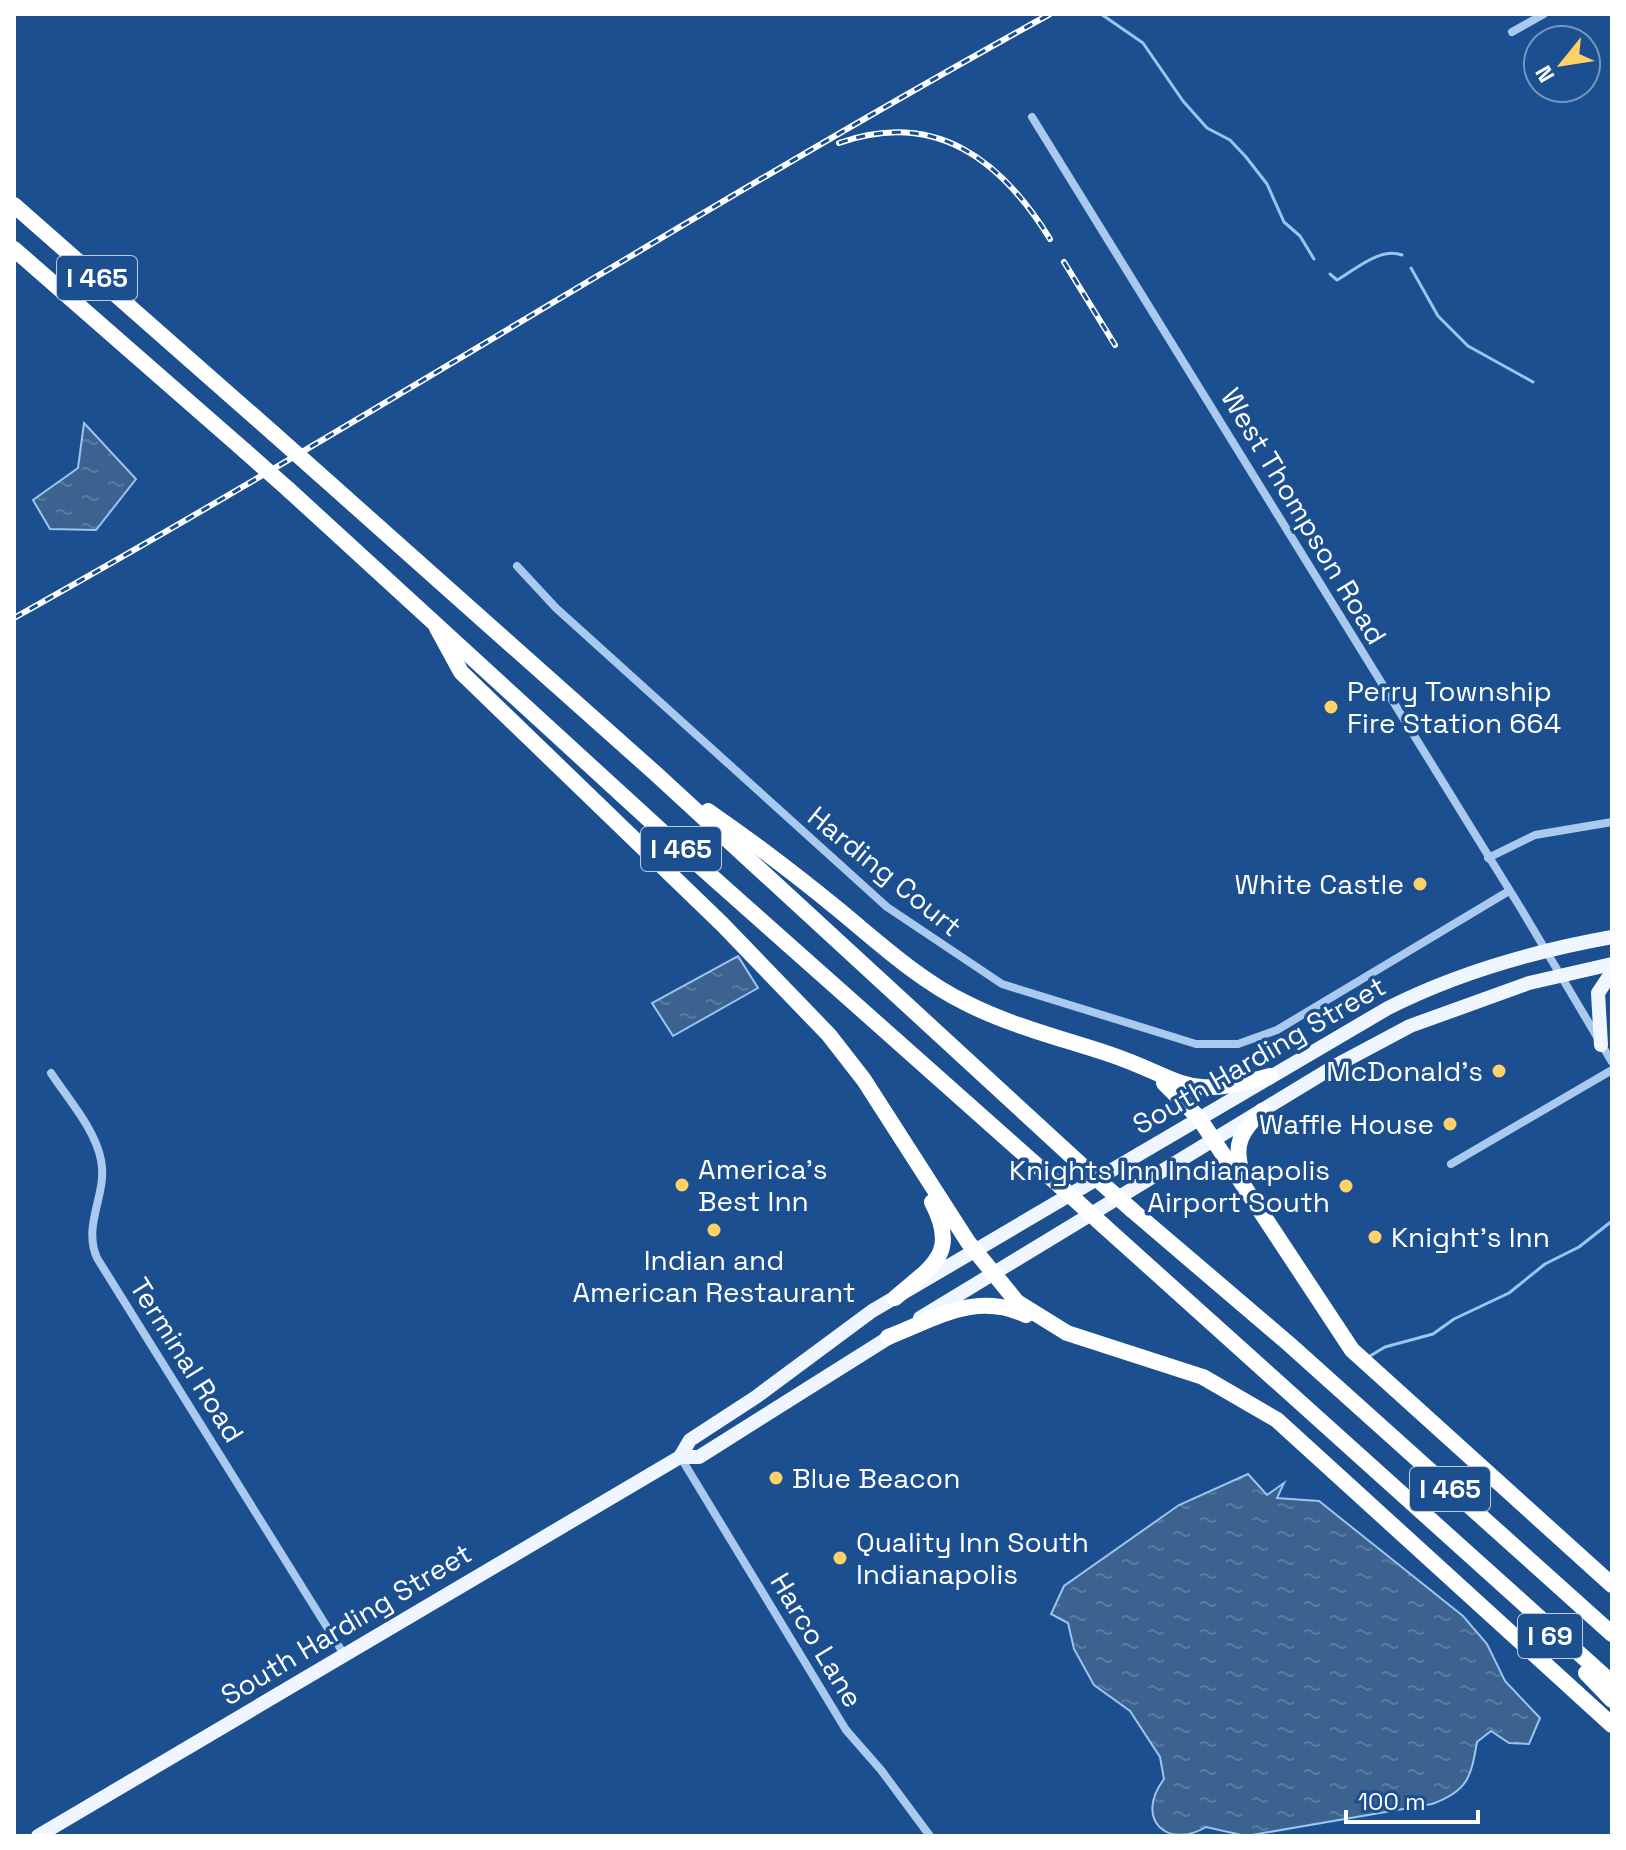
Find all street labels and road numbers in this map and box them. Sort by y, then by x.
road number: I 465 [57,256,137,300]
street label: West Thompson Road [1213,381,1395,651]
street label: Harding Court [801,798,969,944]
road number: I 465 [641,827,721,871]
street label: South Harding Street [1126,968,1392,1142]
street label: Terminal Road [122,1271,252,1449]
road number: I 465 [1410,1467,1490,1511]
street label: South Harding Street [214,1535,478,1713]
street label: Harco Lane [763,1566,871,1714]
road number: I 69 [1518,1614,1582,1658]

